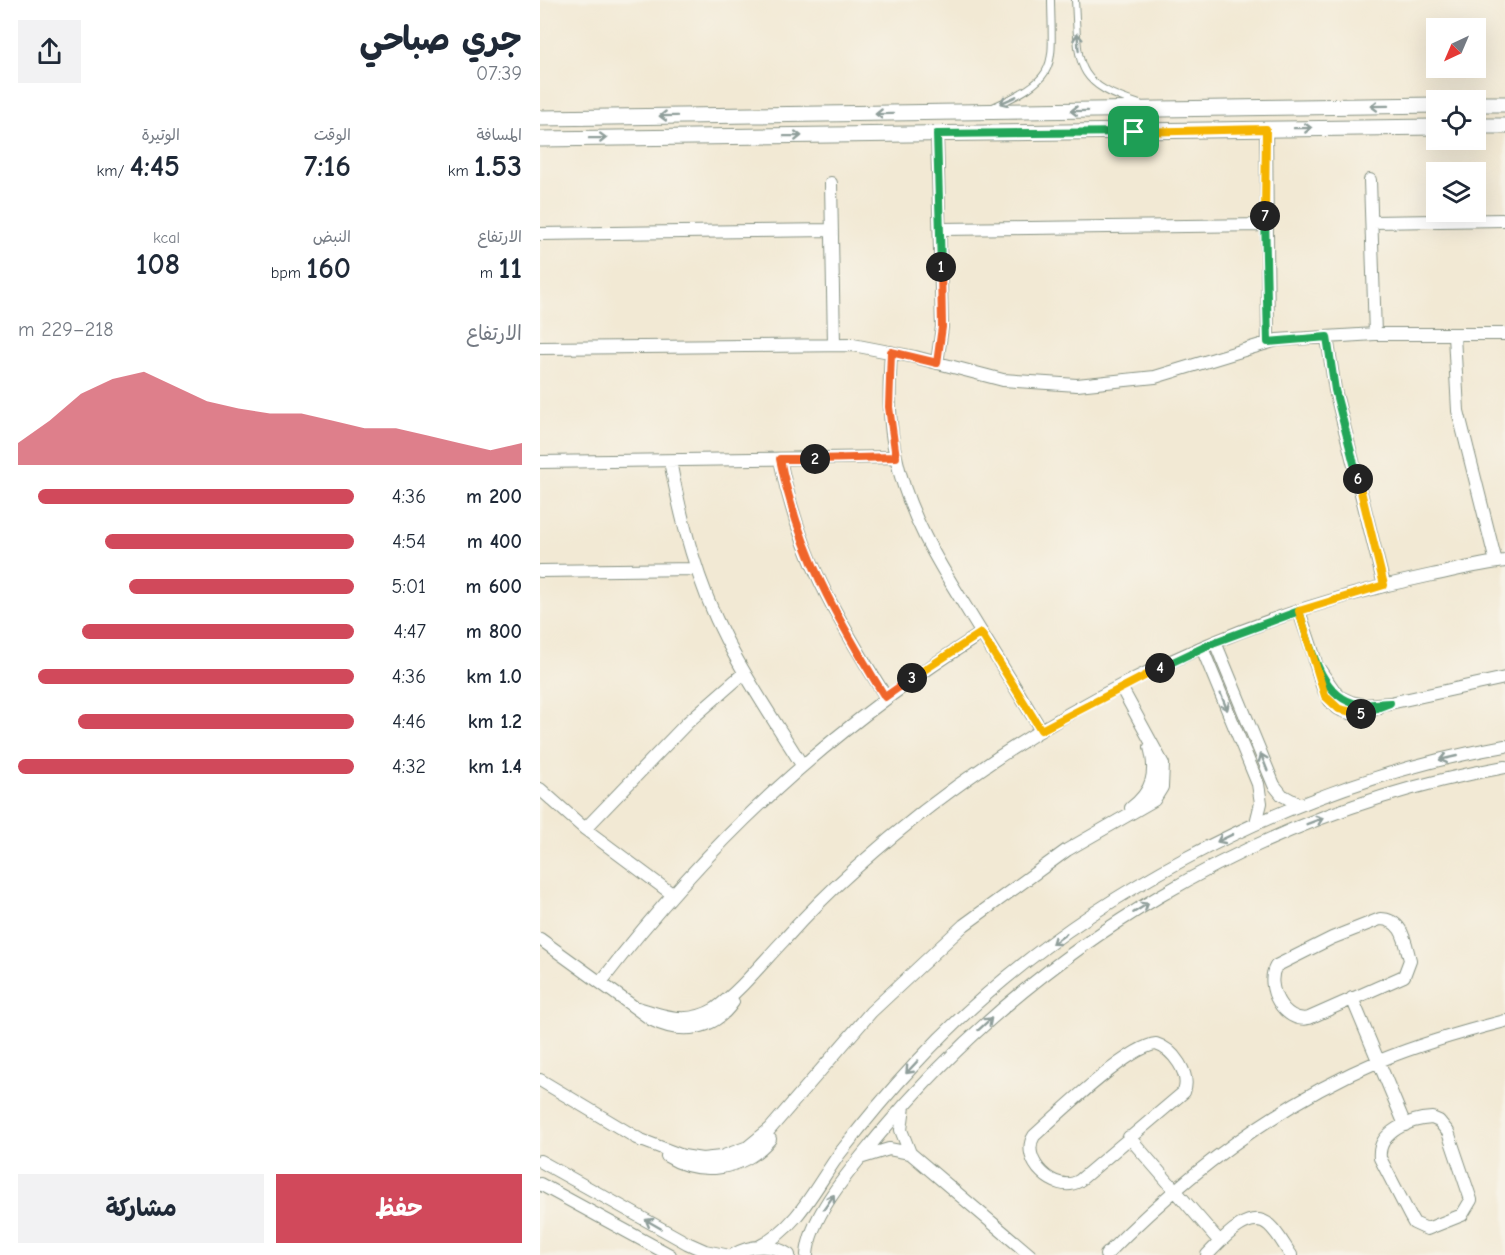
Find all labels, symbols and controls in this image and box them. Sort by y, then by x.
north arrow [1426,18,1486,78]
map controls [1426,18,1486,222]
button: share [18,20,81,83]
text: جري صباحي [360,20,522,58]
one-way arrow [1072,33,1083,53]
text: 07:39 [476,62,522,85]
button: locate [1426,90,1486,150]
one-way arrow [999,95,1017,107]
one-way arrow [1369,100,1389,112]
one-way arrow [1069,106,1089,117]
pin [1108,106,1159,157]
one-way arrow [874,108,894,119]
one-way arrow [658,110,678,122]
icon: arrive [1117,115,1150,148]
one-way arrow [1293,122,1313,134]
text: الوتيرة [141,126,180,144]
text: الوقت [314,126,351,144]
text: المسافة [476,126,522,144]
one-way arrow [783,130,803,142]
one-way arrow [588,132,608,144]
text: 4:45 [130,149,180,184]
text: 7:16 [304,149,351,184]
text: 1.53 [474,149,522,184]
text: /km [96,162,130,180]
text: km [448,162,474,180]
button: layers [1426,162,1486,222]
pin: 7 [1250,201,1280,231]
text: 7 [1261,207,1269,225]
text: النبض [313,228,351,246]
text: الارتفاع [477,228,522,246]
text: kcal [153,229,180,247]
text: 108 [136,247,180,282]
text: 160 [306,251,351,286]
text: 11 [498,251,522,286]
pin: 1 [926,252,956,282]
text: 1 [938,258,944,276]
text: bpm [271,264,306,282]
text: m [480,264,498,282]
text: 218–229 m [18,318,113,341]
text: الارتفاع [466,322,522,345]
pin: 2 [800,444,830,474]
text: 2 [811,450,819,468]
pin: 6 [1343,464,1373,494]
text: 6 [1354,470,1362,488]
text: 4:36 [392,485,426,508]
text: 200 m [466,485,522,508]
text: 4:54 [392,530,426,553]
text: 400 m [467,530,522,553]
text: 5:01 [391,575,426,598]
text: 600 m [466,575,522,598]
text: 4:47 [394,620,426,643]
text: 800 m [466,620,522,643]
pin: 4 [1145,653,1175,683]
text: 4 [1156,659,1164,677]
pin: 3 [897,663,927,693]
text: 4:36 [392,665,426,688]
text: 1.0 km [466,665,522,688]
text: 3 [908,669,916,687]
one-way arrow [1219,692,1230,711]
pin: 5 [1346,699,1376,729]
text: 5 [1357,705,1365,723]
text: 4:46 [392,710,426,733]
text: 1.2 km [468,710,522,733]
one-way arrow [1439,753,1458,765]
one-way arrow [1258,754,1269,772]
text: 4:32 [392,755,426,778]
text: 1.4 km [468,755,522,778]
one-way arrow [1306,814,1324,825]
one-way arrow [1217,833,1235,845]
one-way arrow [1132,902,1149,914]
one-way arrow [1051,933,1067,945]
one-way arrow [977,1017,992,1031]
one-way arrow [905,1059,919,1074]
button: مشاركة [18,1174,264,1243]
button: حفظ [276,1174,522,1243]
one-way arrow [823,1194,835,1211]
one-way arrow [645,1218,662,1230]

